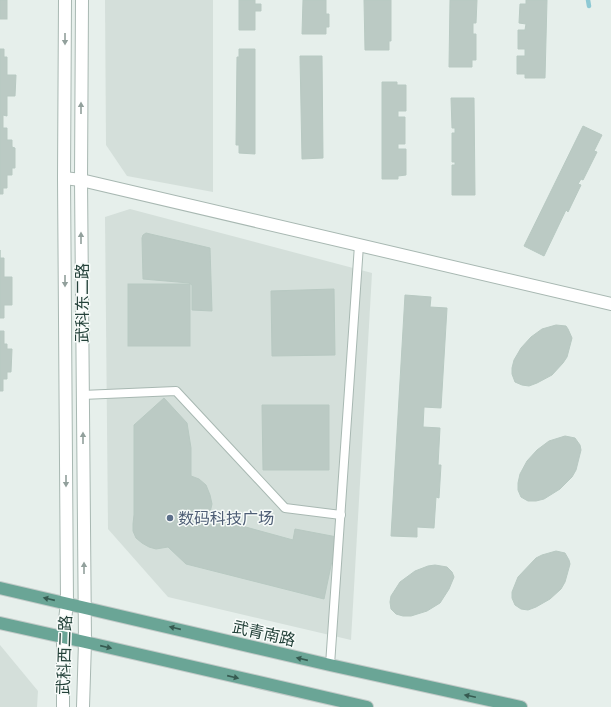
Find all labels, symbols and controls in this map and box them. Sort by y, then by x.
one-way arrow [62,33,68,46]
one-way arrow [78,101,84,114]
one-way arrow [78,231,84,244]
street label: 武科东二路 [71,263,94,343]
one-way arrow [62,275,68,288]
one-way arrow [80,431,86,444]
one-way arrow [63,475,69,488]
place label: 数码科技广场 [178,507,274,530]
marker: 数码科技广场 [165,513,175,523]
one-way arrow [81,561,87,574]
one-way arrow [42,595,55,601]
street label: 武科西二路 [52,615,77,695]
street label: 武青南路 [230,615,298,652]
one-way arrow [169,625,181,631]
one-way arrow [100,644,113,650]
one-way arrow [295,655,308,661]
one-way arrow [227,674,239,680]
one-way arrow [463,692,476,698]

